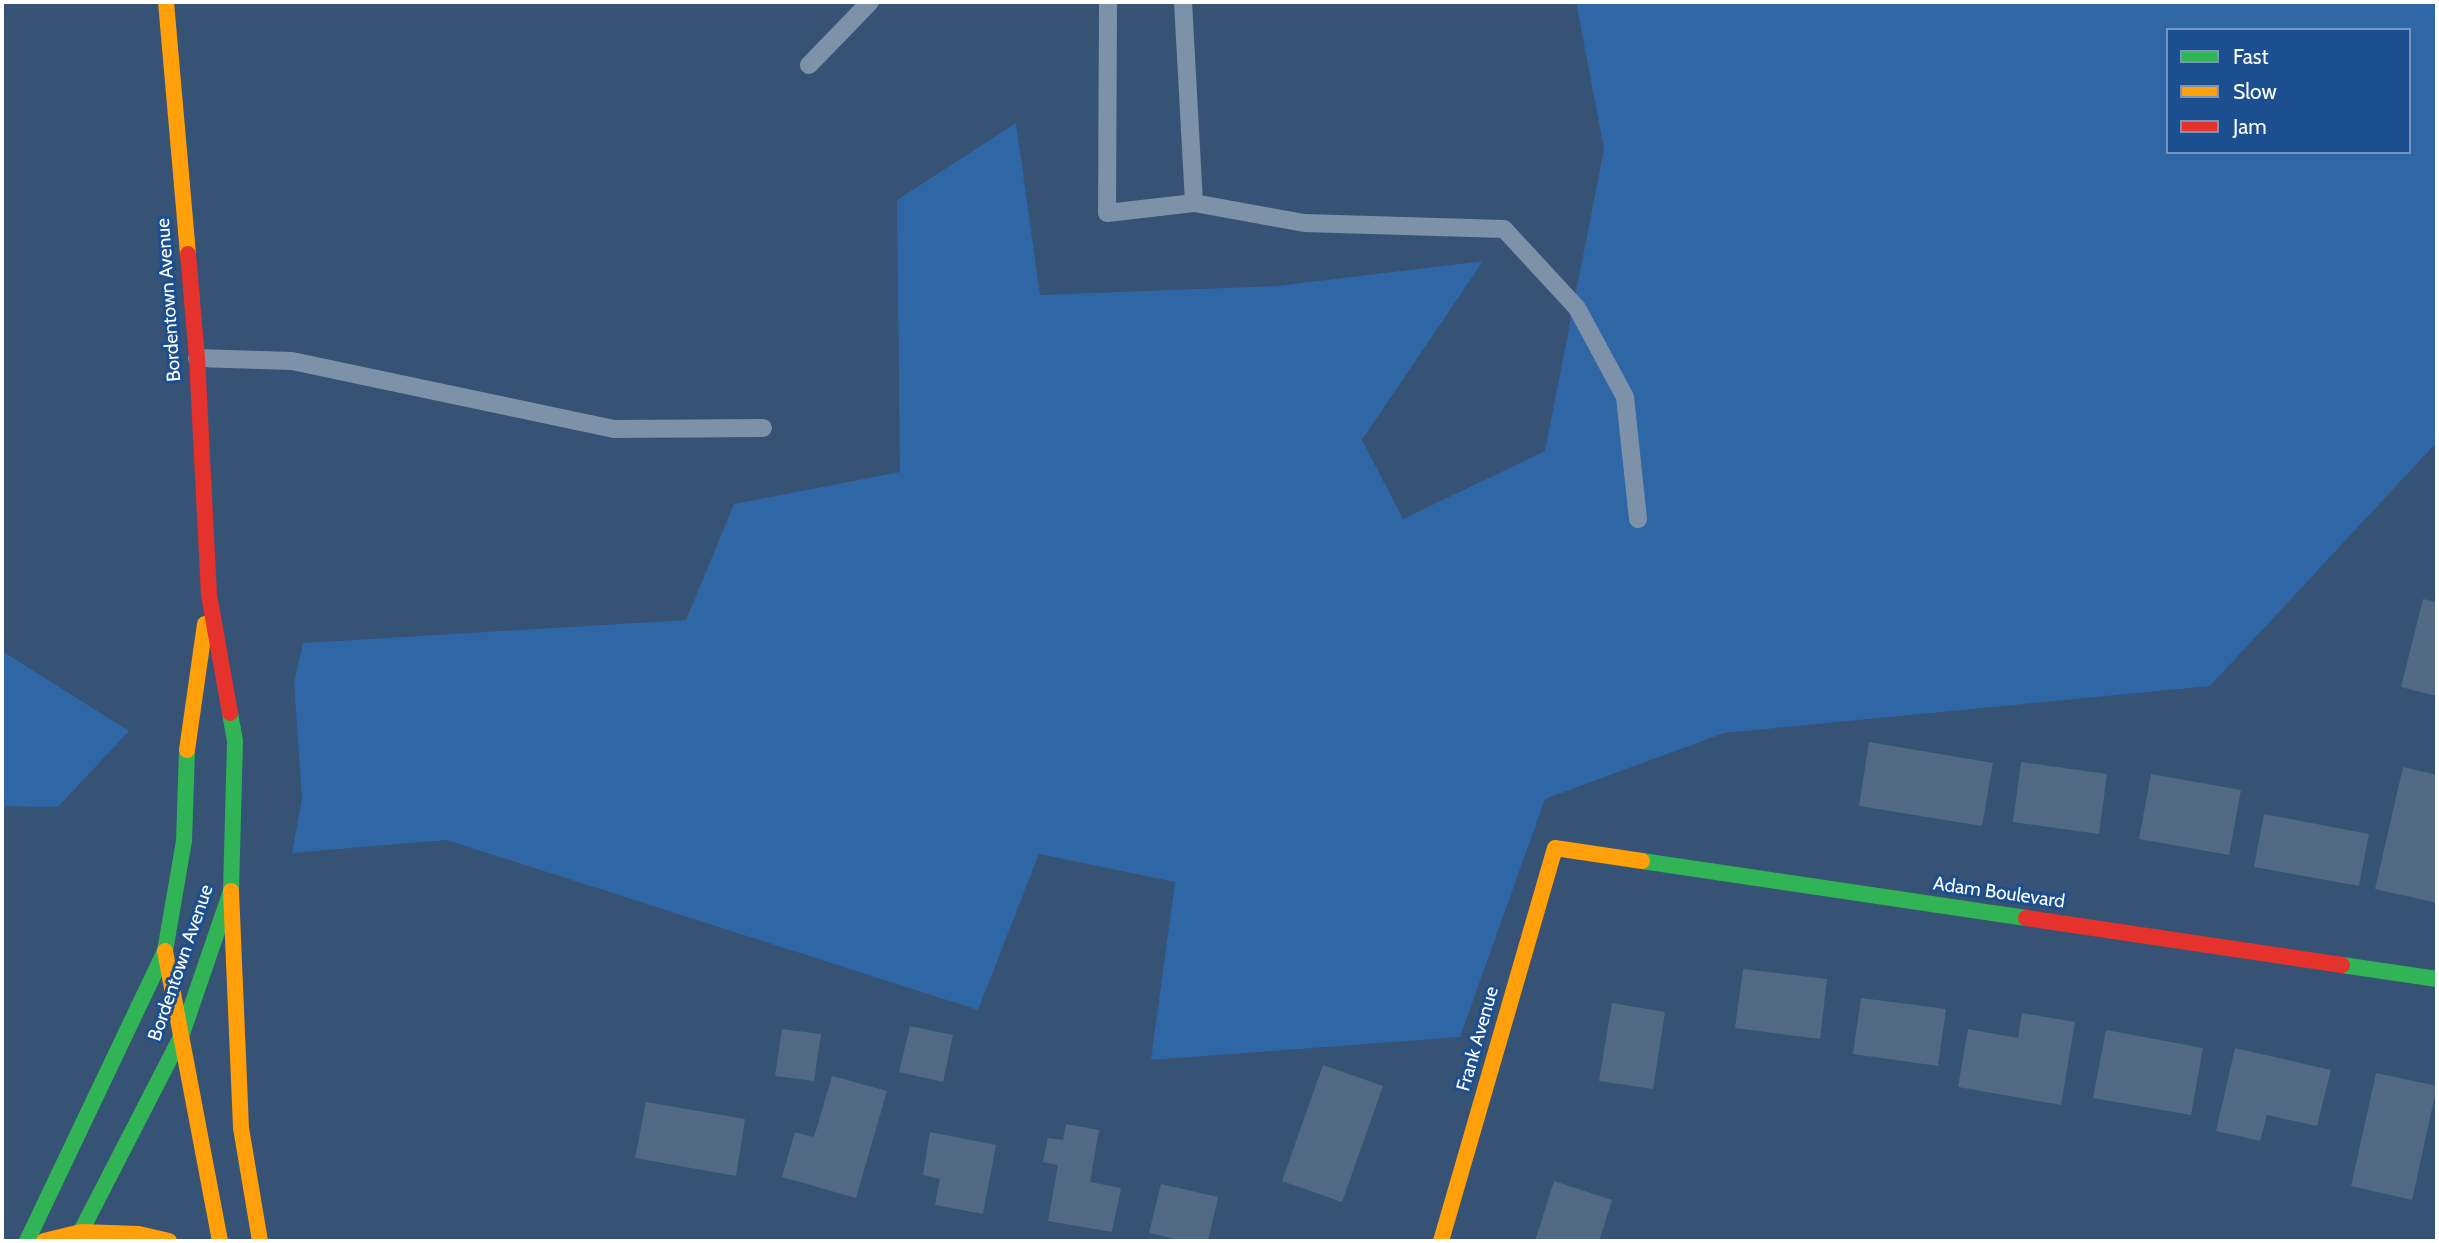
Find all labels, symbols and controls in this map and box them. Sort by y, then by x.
legend [2166,28,2411,154]
text: Fast [2233,44,2269,69]
text: Slow [2233,79,2277,104]
text: Jam [2233,114,2267,139]
street label: Bordentown Avenue [152,217,186,383]
street label: Adam Boulevard [1932,872,2066,914]
street label: Bordentown Avenue [144,882,218,1044]
street label: Frank Avenue [1452,984,1504,1094]

